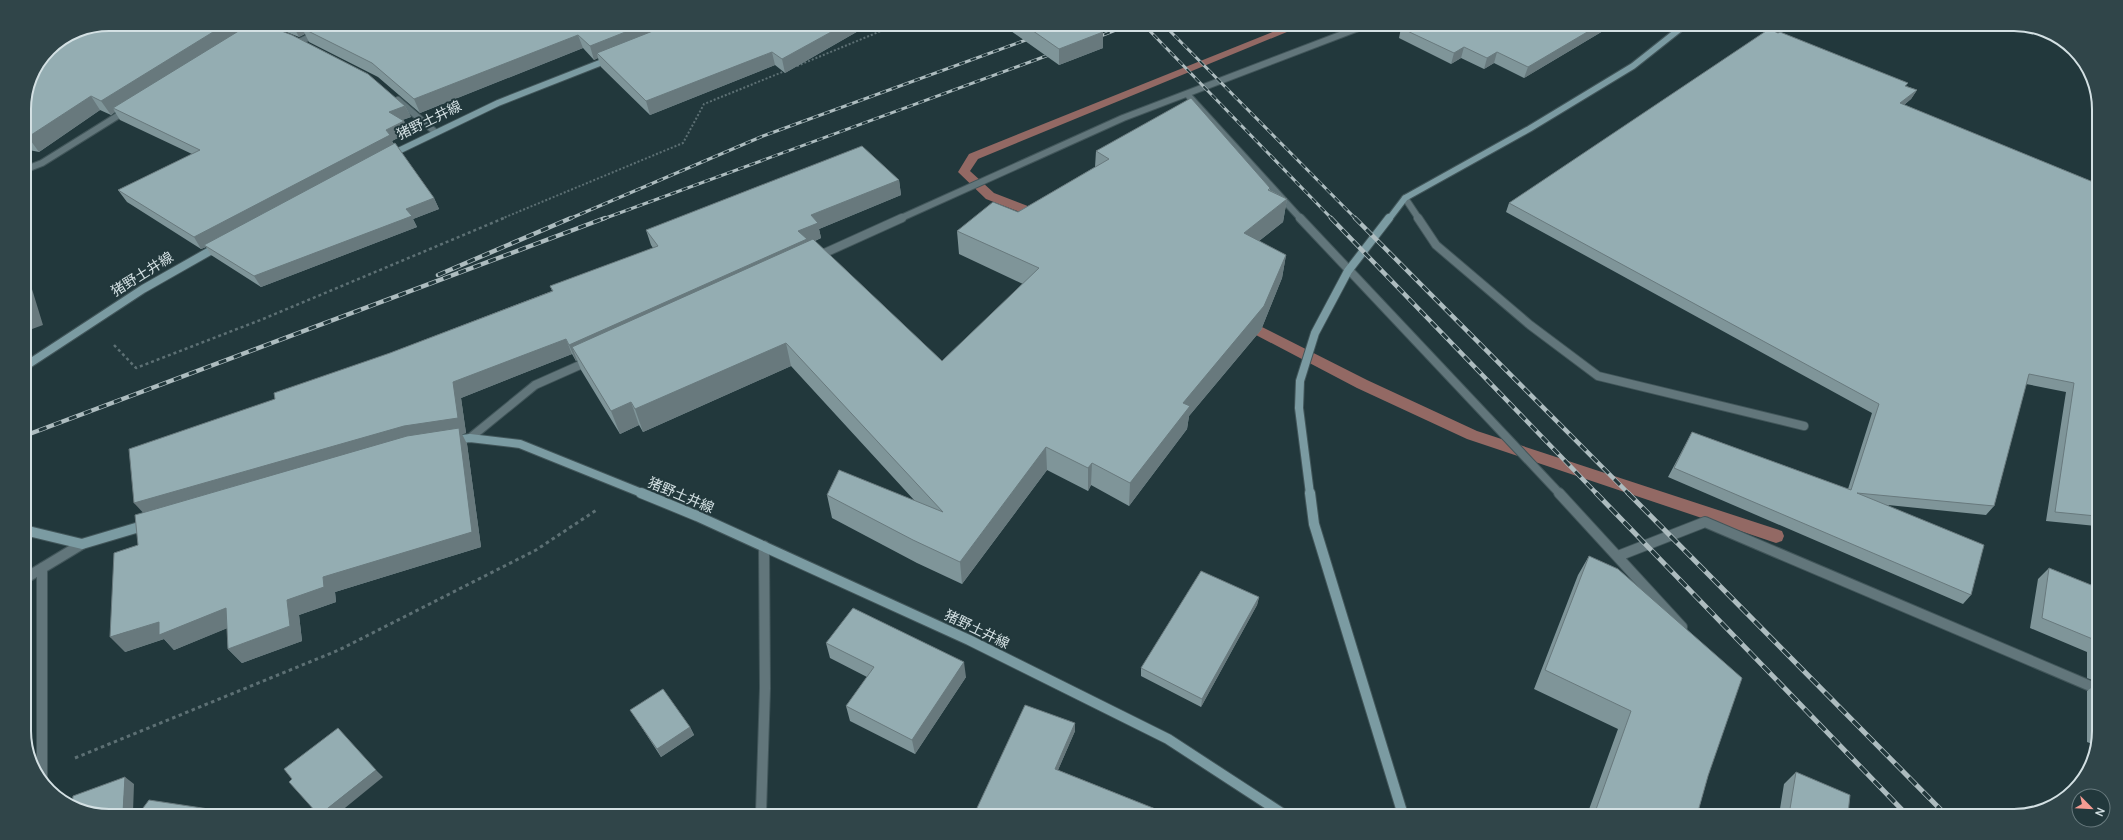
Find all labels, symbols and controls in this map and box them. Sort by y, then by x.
street label: 猪野土井線 [393,96,464,143]
street label: 猪野土井線 [107,247,176,300]
street label: 猪野土井線 [645,472,717,517]
street label: 猪野土井線 [942,605,1013,652]
north arrow [2071,788,2111,828]
text: N [2092,806,2109,819]

